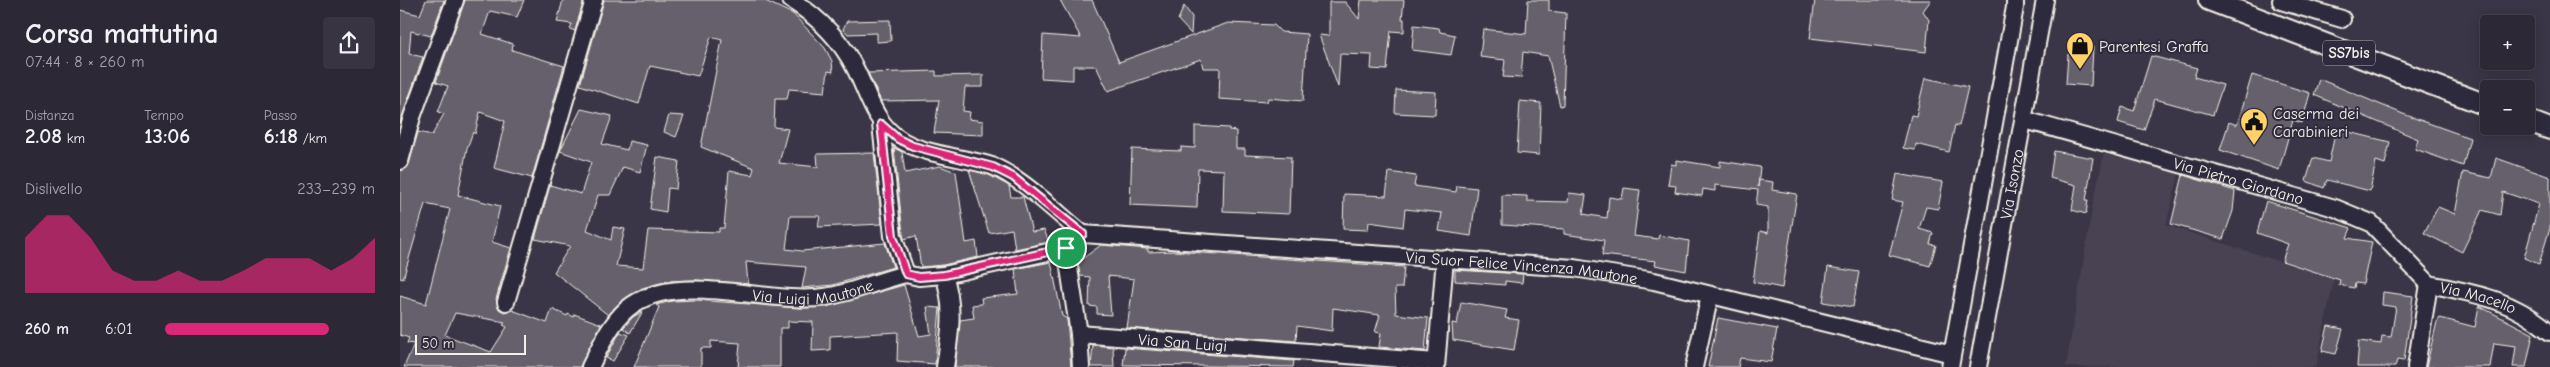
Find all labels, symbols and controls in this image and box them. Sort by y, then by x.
map controls [2480,15,2535,135]
button: + [2480,15,2535,70]
button: share [323,17,375,69]
text: Corsa mattutina [25,18,218,50]
shop icon: Parentesi Graffa [2065,31,2095,70]
place label: Parentesi Graffa [2099,38,2209,56]
road number: SS7bis [2323,40,2375,66]
text: 07:44 · 8 × 260 m [25,53,145,71]
button: − [2480,80,2535,135]
place label: Caserma dei Carabinieri [2273,105,2359,141]
text: Distanza [25,107,74,124]
text: Tempo [144,107,184,124]
text: Passo [264,107,297,124]
public building icon: Caserma dei Carabinieri [2239,107,2269,146]
text: 2.08 [25,124,62,148]
text: 13:06 [144,124,190,148]
text: 6:18 [264,124,298,148]
text: km [62,130,85,147]
text: /km [298,130,327,147]
street label: Via Isonzo [1997,148,2028,221]
street label: Via Pietro Giordano [2171,155,2305,209]
text: Dislivello [25,180,82,198]
text: 233–239 m [297,180,375,198]
pin [1045,227,1087,269]
icon: arrive [1052,234,1080,262]
street label: Via Suor Felice Vincenza Mautone [1405,248,1639,288]
street label: Via Luigi Mautone [751,276,876,308]
street label: Via Macello [2438,279,2519,318]
text: 260 m [25,320,69,338]
text: 6:01 [105,320,133,338]
street label: Via San Luigi [1138,331,1228,356]
scale bar [415,332,526,355]
text: 50 m [422,335,454,352]

